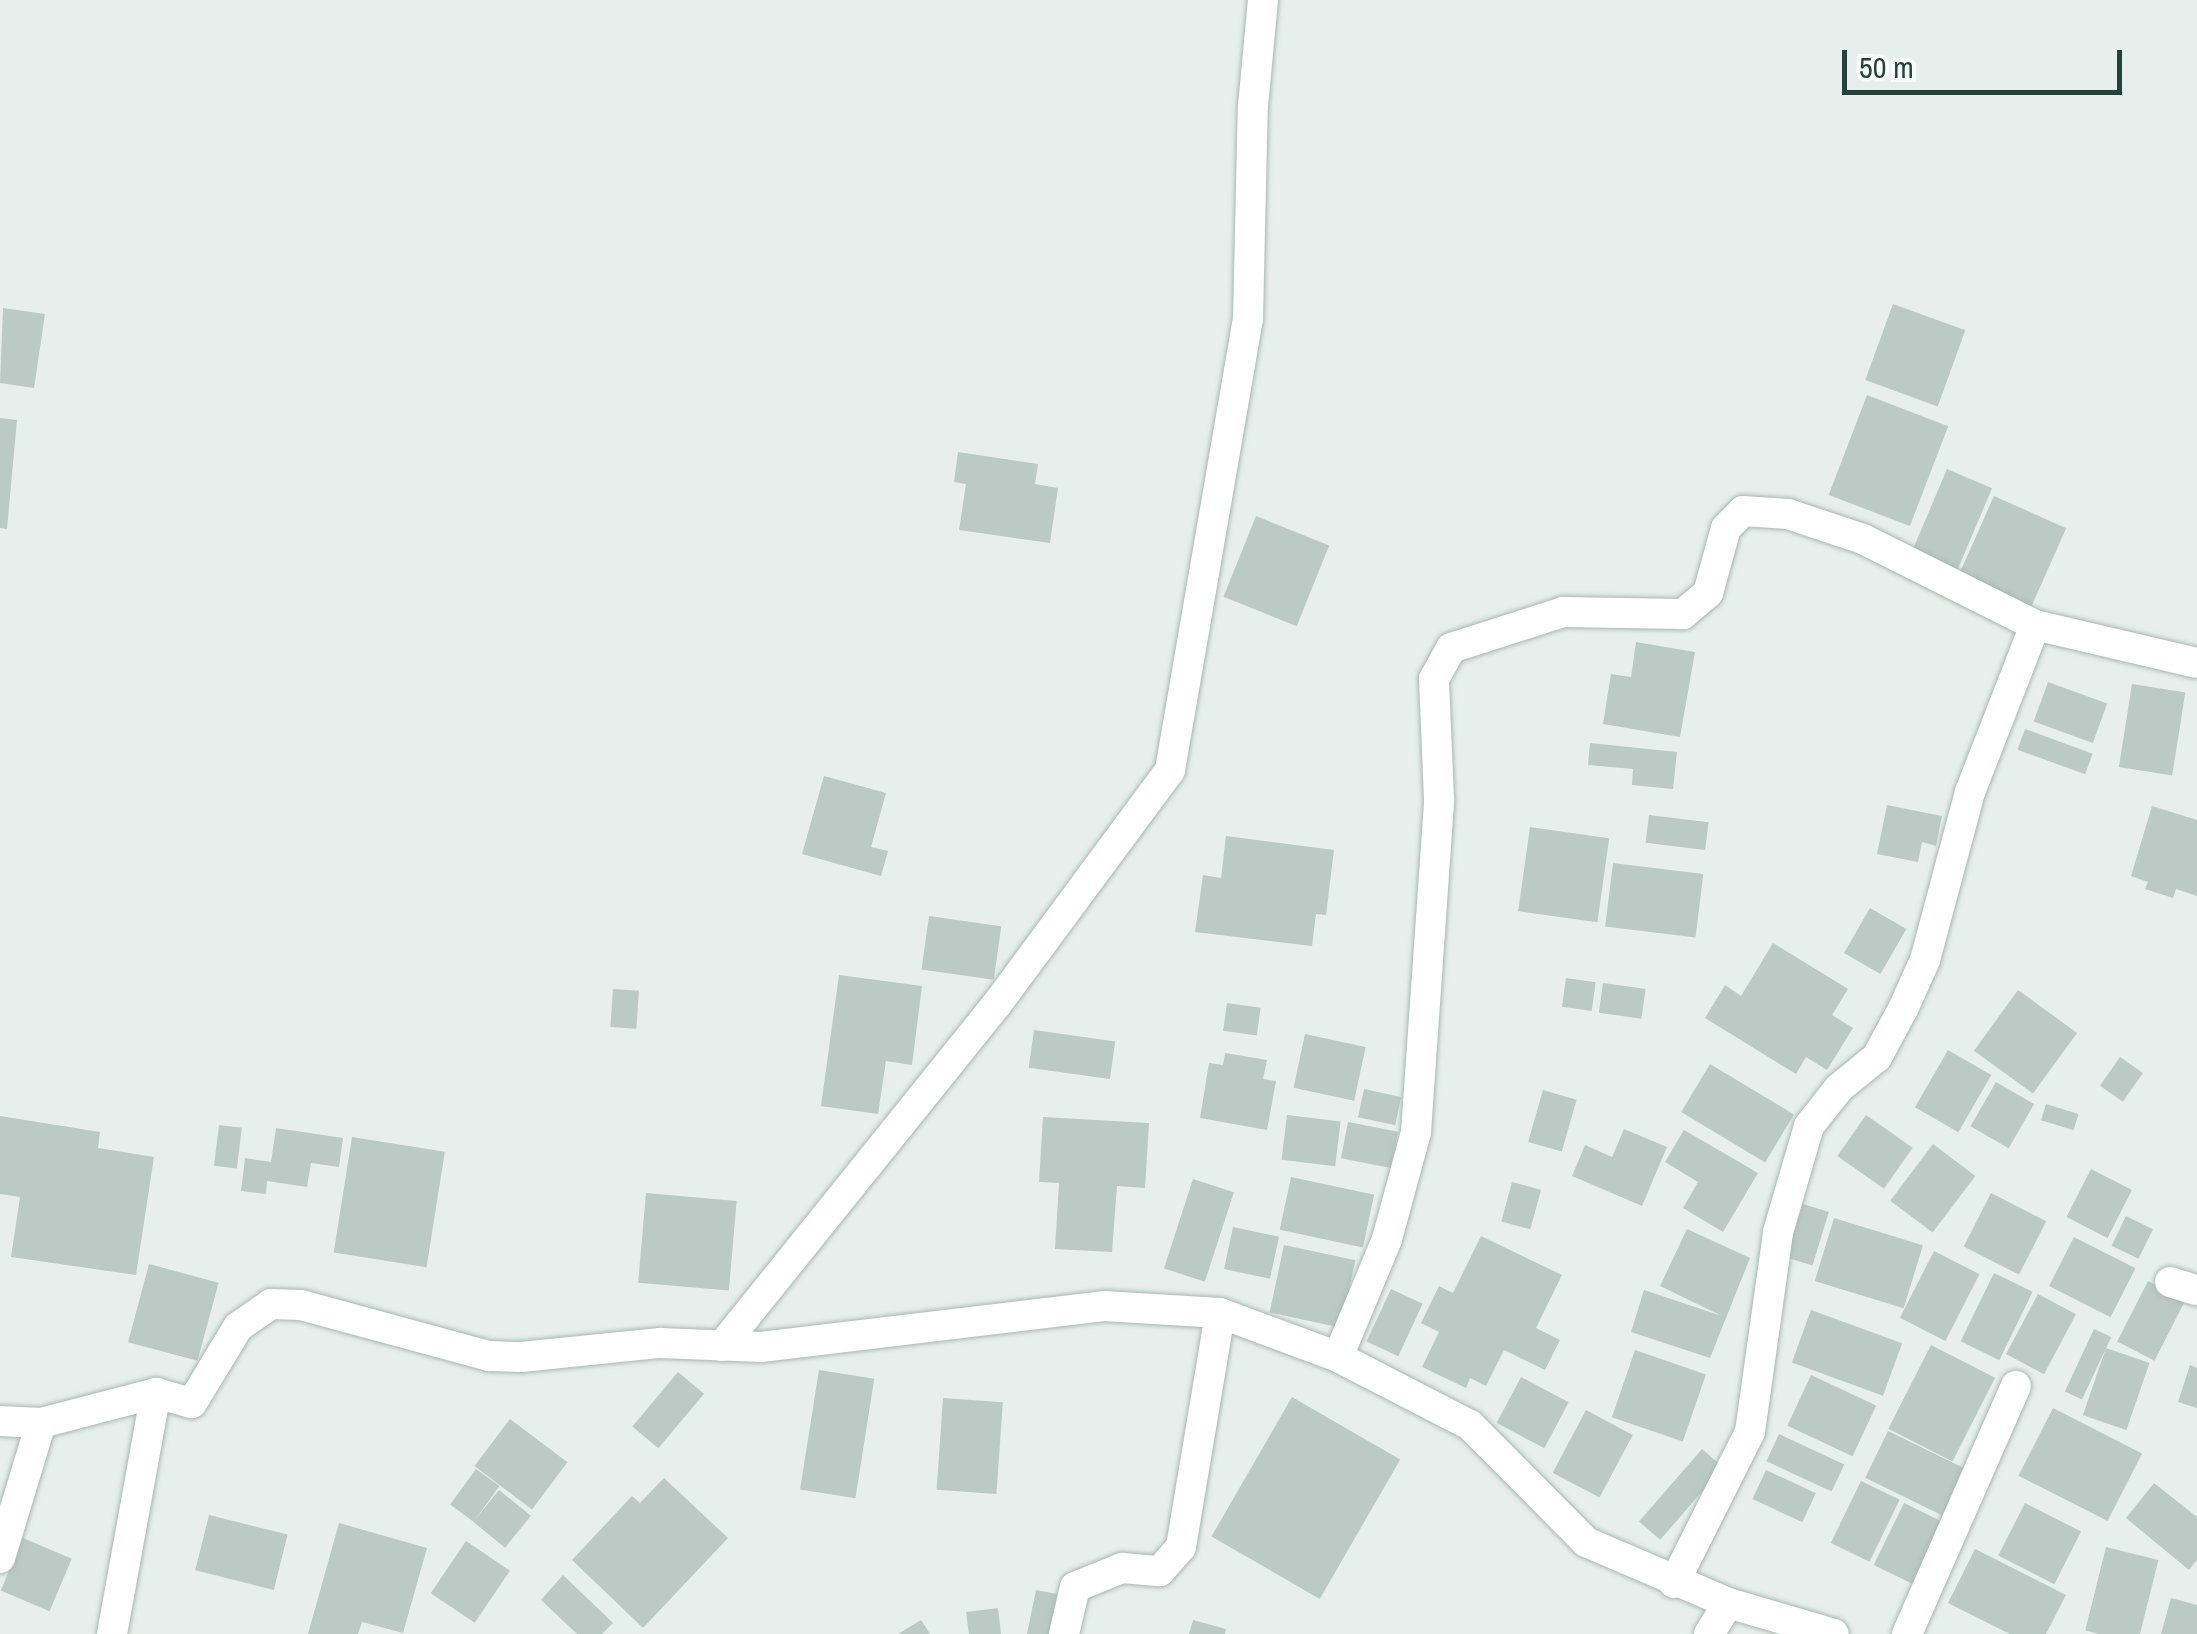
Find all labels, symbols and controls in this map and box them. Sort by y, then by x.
scale bar [1847,30,2127,92]
text: 50 m [1859,47,1914,87]

